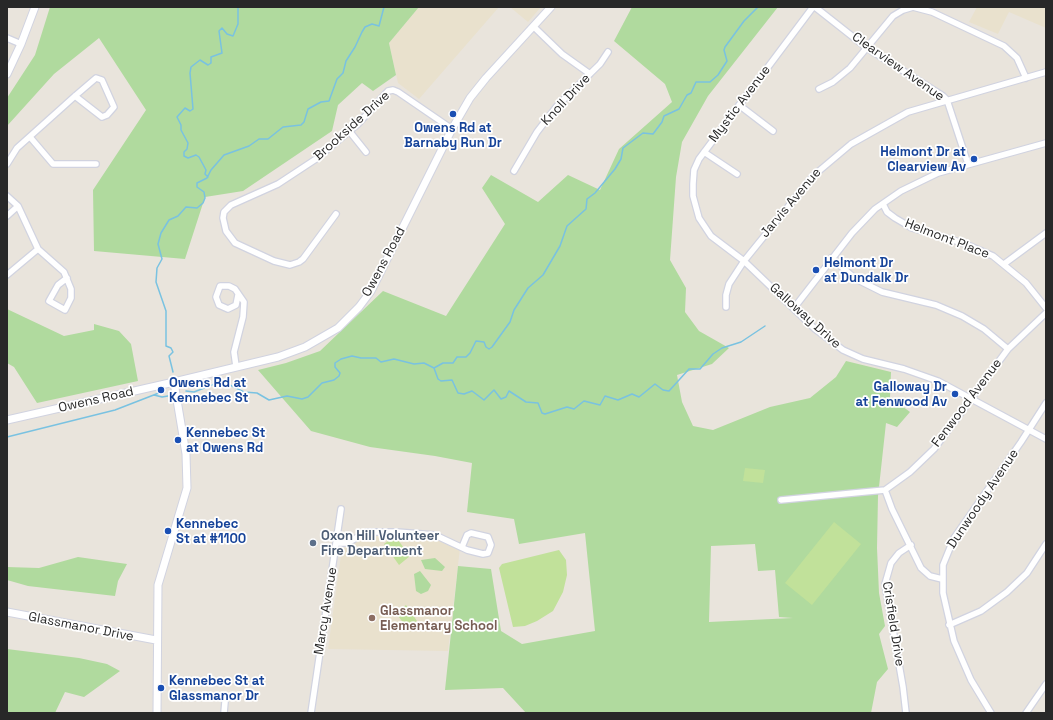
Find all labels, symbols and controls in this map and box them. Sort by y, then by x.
street label: Clearview Avenue [849,29,947,105]
street label: Mystic Avenue [706,63,774,145]
street label: Knoll Drive [538,71,594,129]
street label: Brookside Drive [311,88,393,164]
marker: Owens Rd at Barnaby Run Dr [448,109,458,119]
place label: Owens Rd at Barnaby Run Dr [404,120,502,151]
place label: Helmont Dr at Clearview Av [880,144,966,175]
marker: Helmont Dr at Clearview Av [969,154,979,164]
street label: Jarvis Avenue [757,165,825,241]
street label: Helmont Place [902,216,992,262]
street label: Owens Road [359,224,409,300]
place label: Helmont Dr at Dundalk Dr [824,255,909,286]
marker: Helmont Dr at Dundalk Dr [811,265,821,275]
street label: Galloway Drive [766,280,844,352]
street label: Fenwood Avenue [929,356,1005,450]
place label: Owens Rd at Kennebec St [169,375,248,406]
place label: Galloway Dr at Fenwood Av [855,379,947,410]
street label: Owens Road [57,384,135,416]
marker: Owens Rd at Kennebec St [156,385,166,395]
marker: Galloway Dr at Fenwood Av [950,389,960,399]
place label: Kennebec St at Owens Rd [186,425,265,456]
marker: Kennebec St at Owens Rd [173,435,183,445]
street label: Dunwoody Avenue [944,446,1022,552]
place label: Kennebec St at #1100 [176,516,246,547]
marker: Kennebec St at #1100 [163,526,173,536]
place label: Oxon Hill Volunteer Fire Department [321,528,439,559]
marker: Oxon Hill Volunteer Fire Department [308,538,318,548]
street label: Marcy Avenue [311,566,341,656]
street label: Crisfield Drive [879,581,907,667]
place label: Glassmanor Elementary School [380,603,497,634]
street label: Glassmanor Drive [27,609,135,645]
marker: Glassmanor Elementary School [367,613,377,623]
place label: Kennebec St at Glassmanor Dr [169,673,265,704]
marker: Kennebec St at Glassmanor Dr [156,683,166,693]

